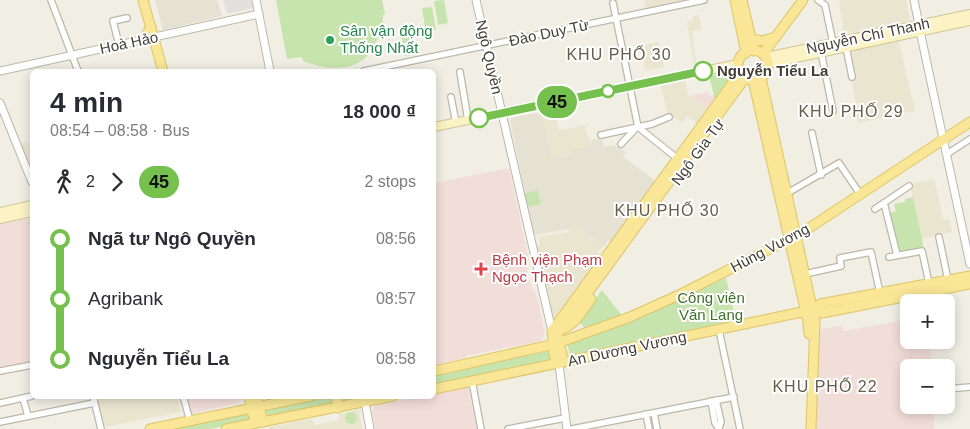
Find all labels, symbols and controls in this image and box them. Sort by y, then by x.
street label: Nguyễn Chí Thanh [805,14,931,57]
street label: Đào Duy Từ [507,16,591,49]
street label: Ngô Quyền [473,18,506,96]
place label: Sân vận động Thống Nhất [340,22,433,56]
street label: Hoà Hảo [98,28,160,57]
marker: Sân vận động Thống Nhất [324,34,336,46]
district label: KHU PHỐ 30 [566,44,672,63]
marker: Nguyễn Tiểu La [693,61,713,81]
place label: Nguyễn Tiểu La [717,62,829,79]
unlabelled marker [601,84,615,98]
line badge: 45 [534,86,580,118]
text: 4 min [50,87,123,118]
text: 45 [547,92,567,112]
text: 18 000 ₫ [343,101,416,122]
district label: KHU PHỐ 29 [798,101,904,120]
unlabelled marker [469,108,489,128]
street label: Ngô Gia Tự [668,115,727,188]
text: 08:54 – 08:58 · Bus [50,122,190,139]
icon: walk [50,168,78,196]
icon: forward [103,168,131,196]
text: 45 [149,172,169,192]
text: 2 [86,173,95,190]
text: 2 stops [364,173,416,190]
district label: KHU PHỐ 30 [614,200,720,219]
street label: Hùng Vương [728,220,812,275]
text: Ngã tư Ngô Quyền [88,228,256,249]
text: 08:56 [376,230,416,247]
place label: Bệnh viện Phạm Ngọc Thạch [492,251,602,285]
marker: Bệnh viện Phạm Ngọc Thạch [474,262,488,276]
text: Agribank [88,288,163,309]
park label: Công viên Văn Lang [677,289,745,323]
text: 08:57 [376,290,416,307]
map controls [900,294,955,414]
button: + [900,294,955,349]
street label: An Dương Vương [566,328,688,369]
text: Nguyễn Tiểu La [88,348,229,369]
text: 08:58 [376,350,416,367]
button: − [900,359,955,414]
district label: KHU PHỐ 22 [772,376,878,395]

